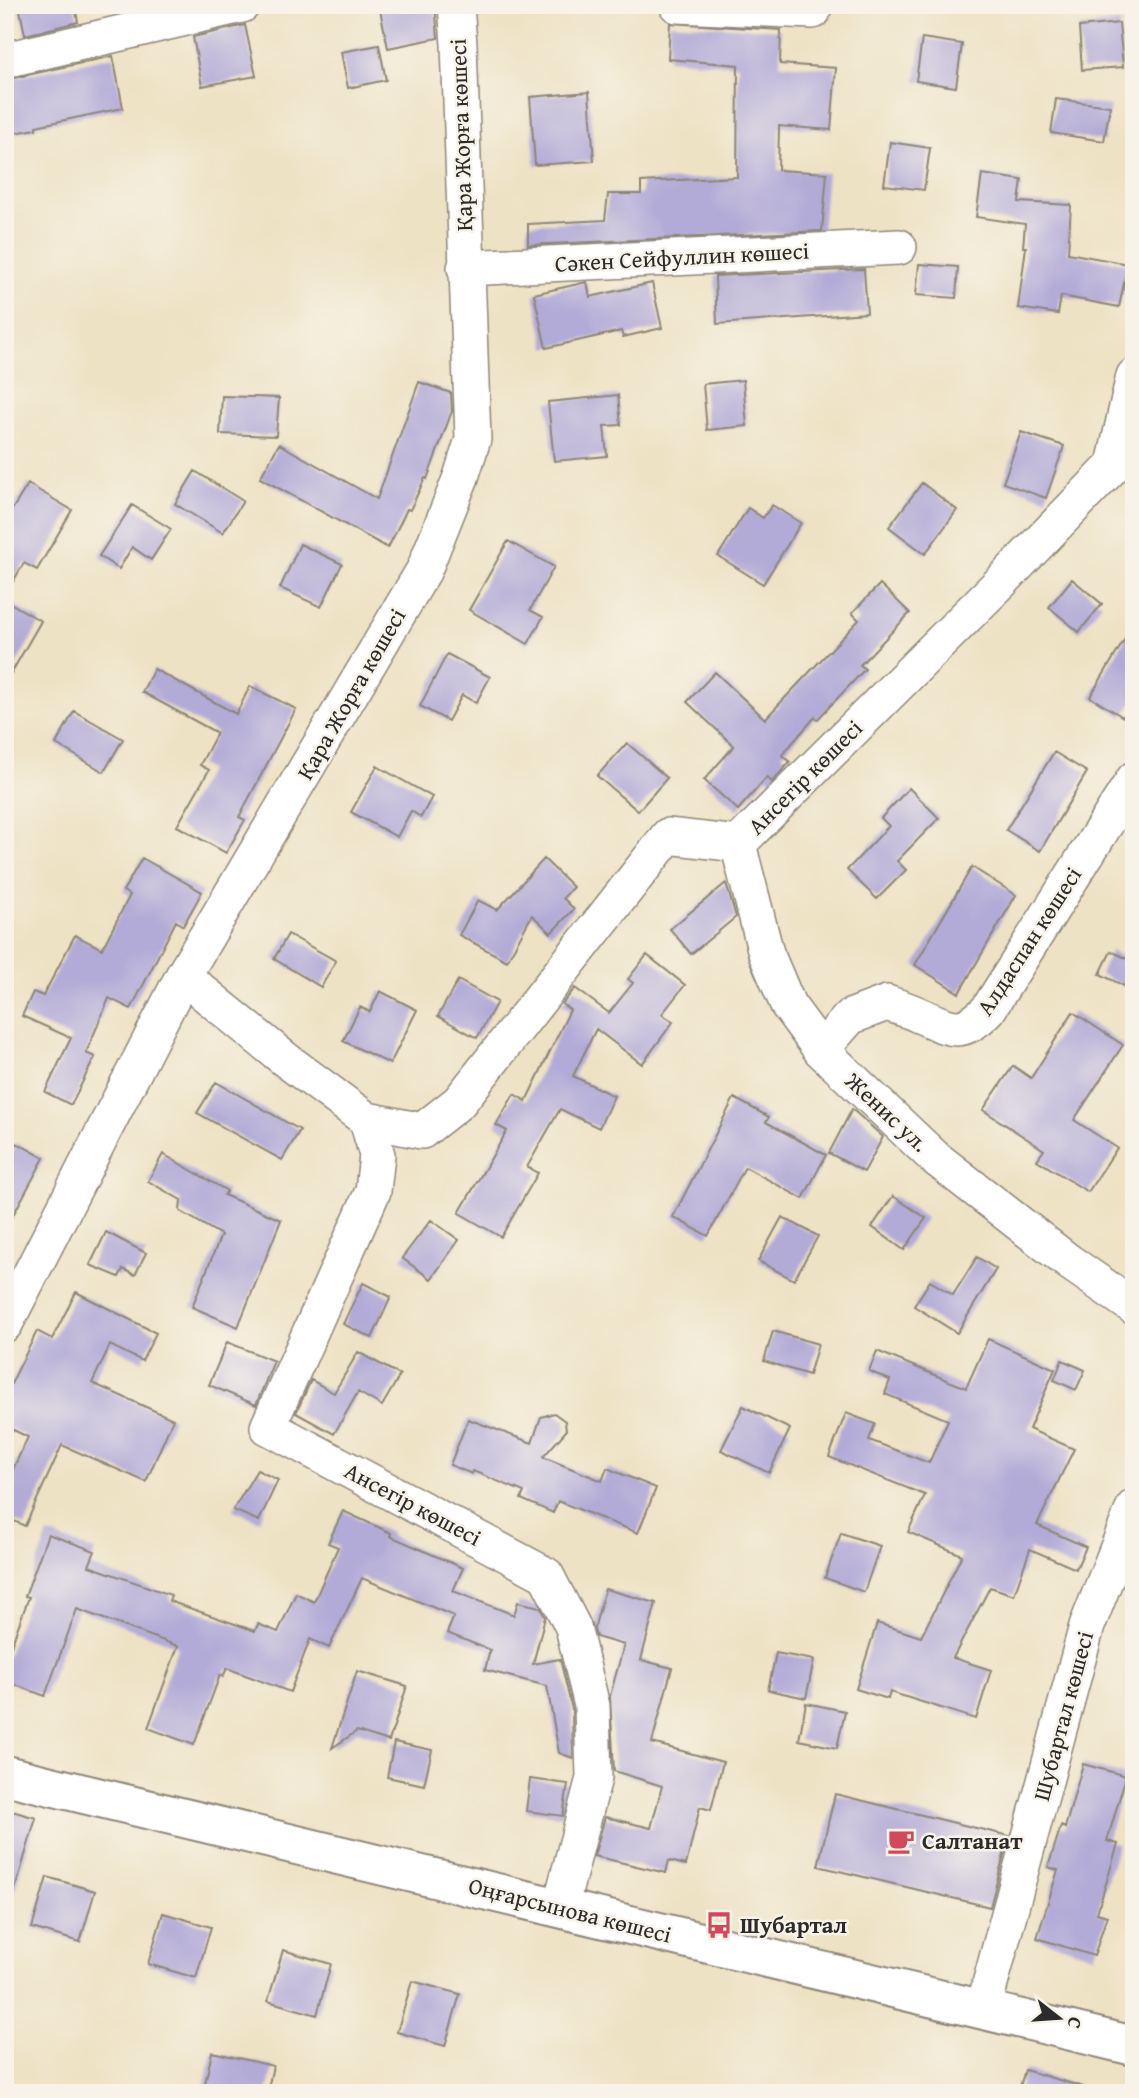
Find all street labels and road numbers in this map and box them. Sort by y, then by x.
street label: Қара Жорға көшесі [441,38,480,232]
street label: Сәкен Сейфуллин көшесі [554,233,810,280]
street label: Қара Жорға көшесі [288,602,413,786]
street label: Ансегір көшесі [740,712,870,842]
street label: Алдаспан көшесі [968,860,1089,1022]
street label: Женис ул. [838,1064,936,1159]
street label: Ансегір көшесі [339,1454,487,1553]
street label: Шубартал көшесі [1024,1627,1101,1804]
street label: Оңғарсынова көшесі [465,1868,675,1951]

